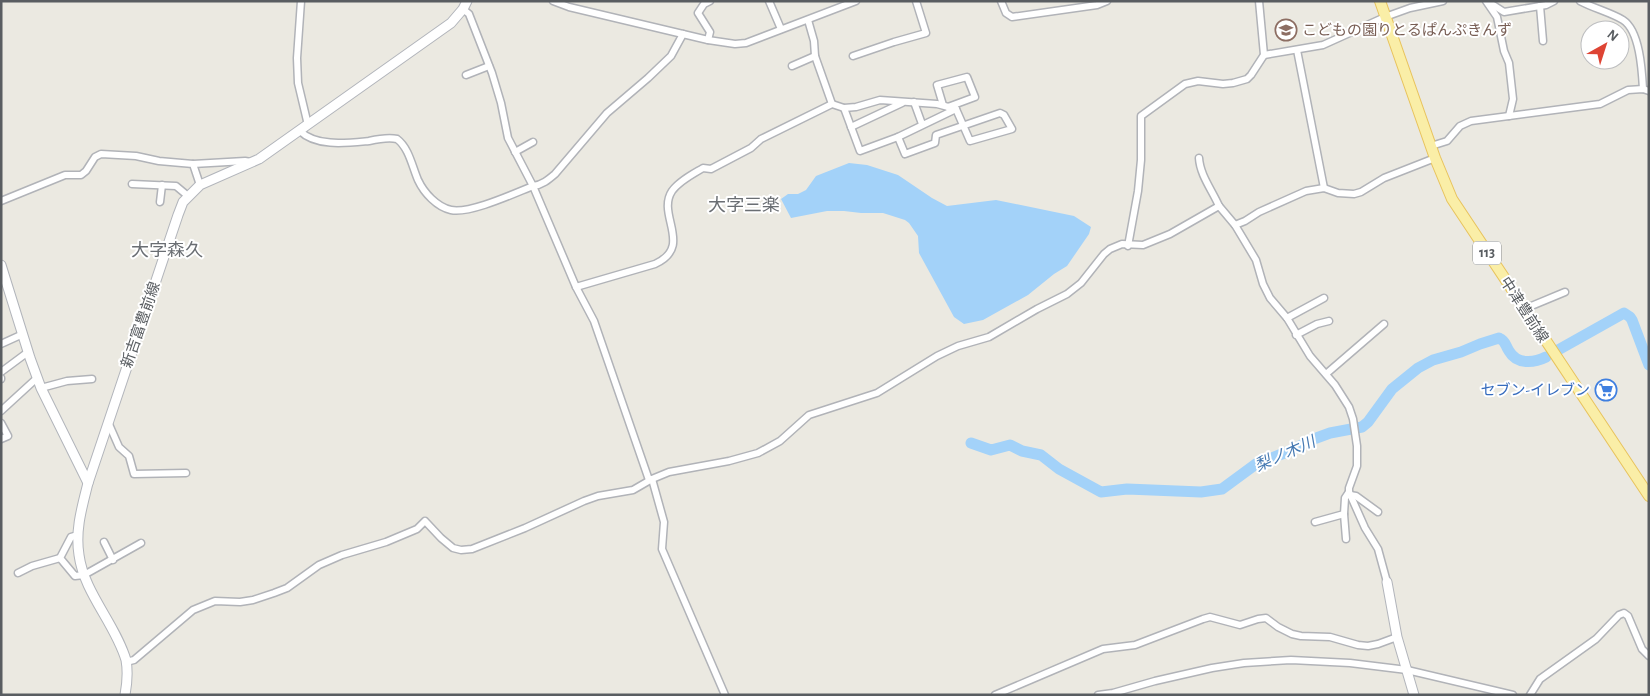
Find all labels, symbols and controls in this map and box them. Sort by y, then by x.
school or university icon: こどもの園りとるぱんぷきんず [1274,18,1298,42]
north arrow [1580,20,1630,70]
place label: こどもの園りとるぱんぷきんず [1302,22,1512,38]
text: N [1604,27,1621,44]
district label: 大字三楽 [708,196,780,215]
district label: 大字森久 [131,240,203,260]
road number: 113 [1473,242,1501,264]
street label: 中津豊前線 [1497,274,1552,346]
street label: 新吉富豊前線 [118,280,163,370]
supermarket icon: セブン-イレブン [1594,378,1618,402]
place label: セブン-イレブン [1480,382,1590,398]
water label: 梨ノ木川 [1252,432,1319,474]

